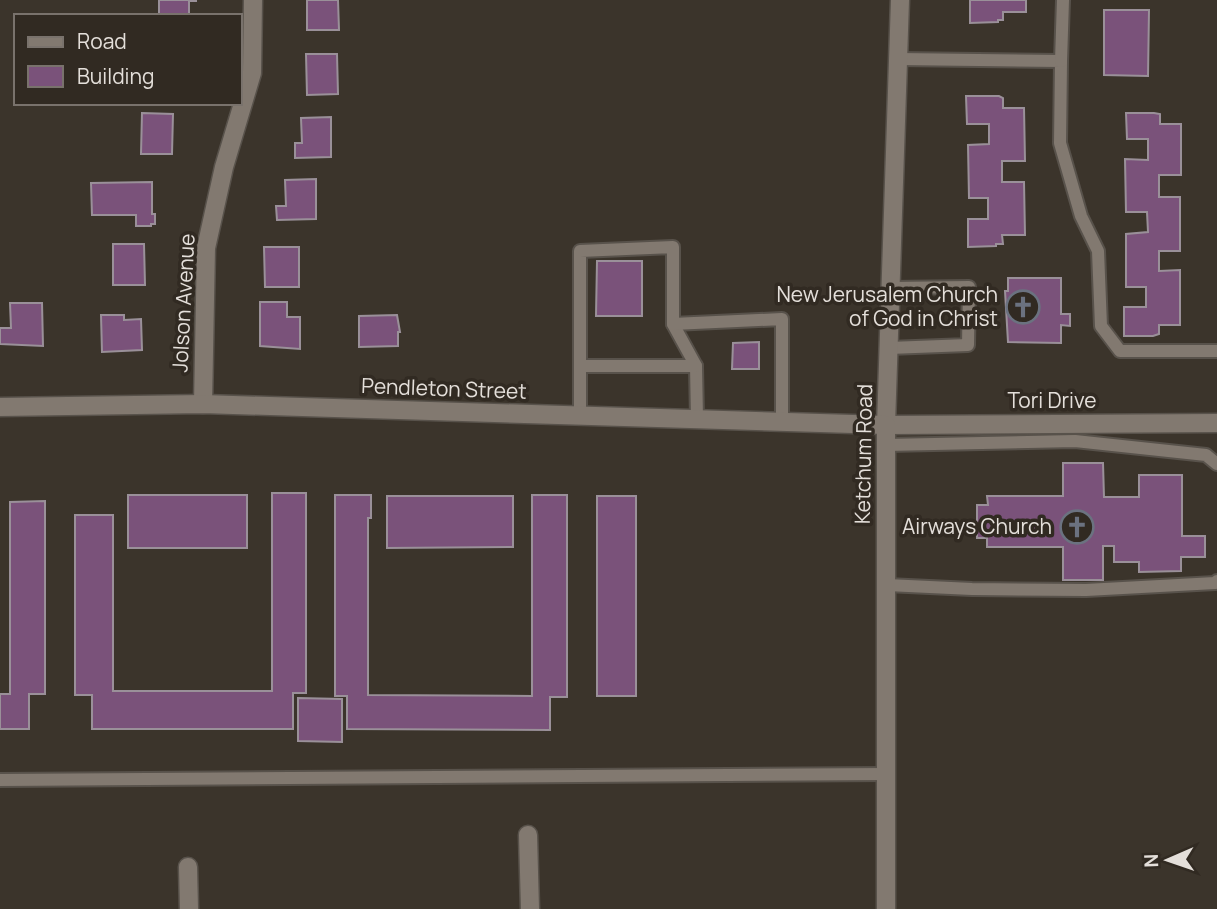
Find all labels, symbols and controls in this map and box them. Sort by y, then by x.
legend [14,14,242,105]
text: Road [77,27,127,55]
text: Building [77,62,154,90]
street label: Jolson Avenue [165,233,201,373]
place label: New Jerusalem Church of God in Christ [776,280,998,332]
church icon: New Jerusalem Church of God in Christ [1004,288,1042,326]
street label: Pendleton Street [361,371,527,405]
street label: Ketchum Road [848,384,878,524]
street label: Tori Drive [1007,386,1097,414]
church icon: Airways Church [1058,508,1096,546]
place label: Airways Church [902,512,1052,540]
north arrow [1133,825,1203,895]
text: N [1138,853,1164,868]

